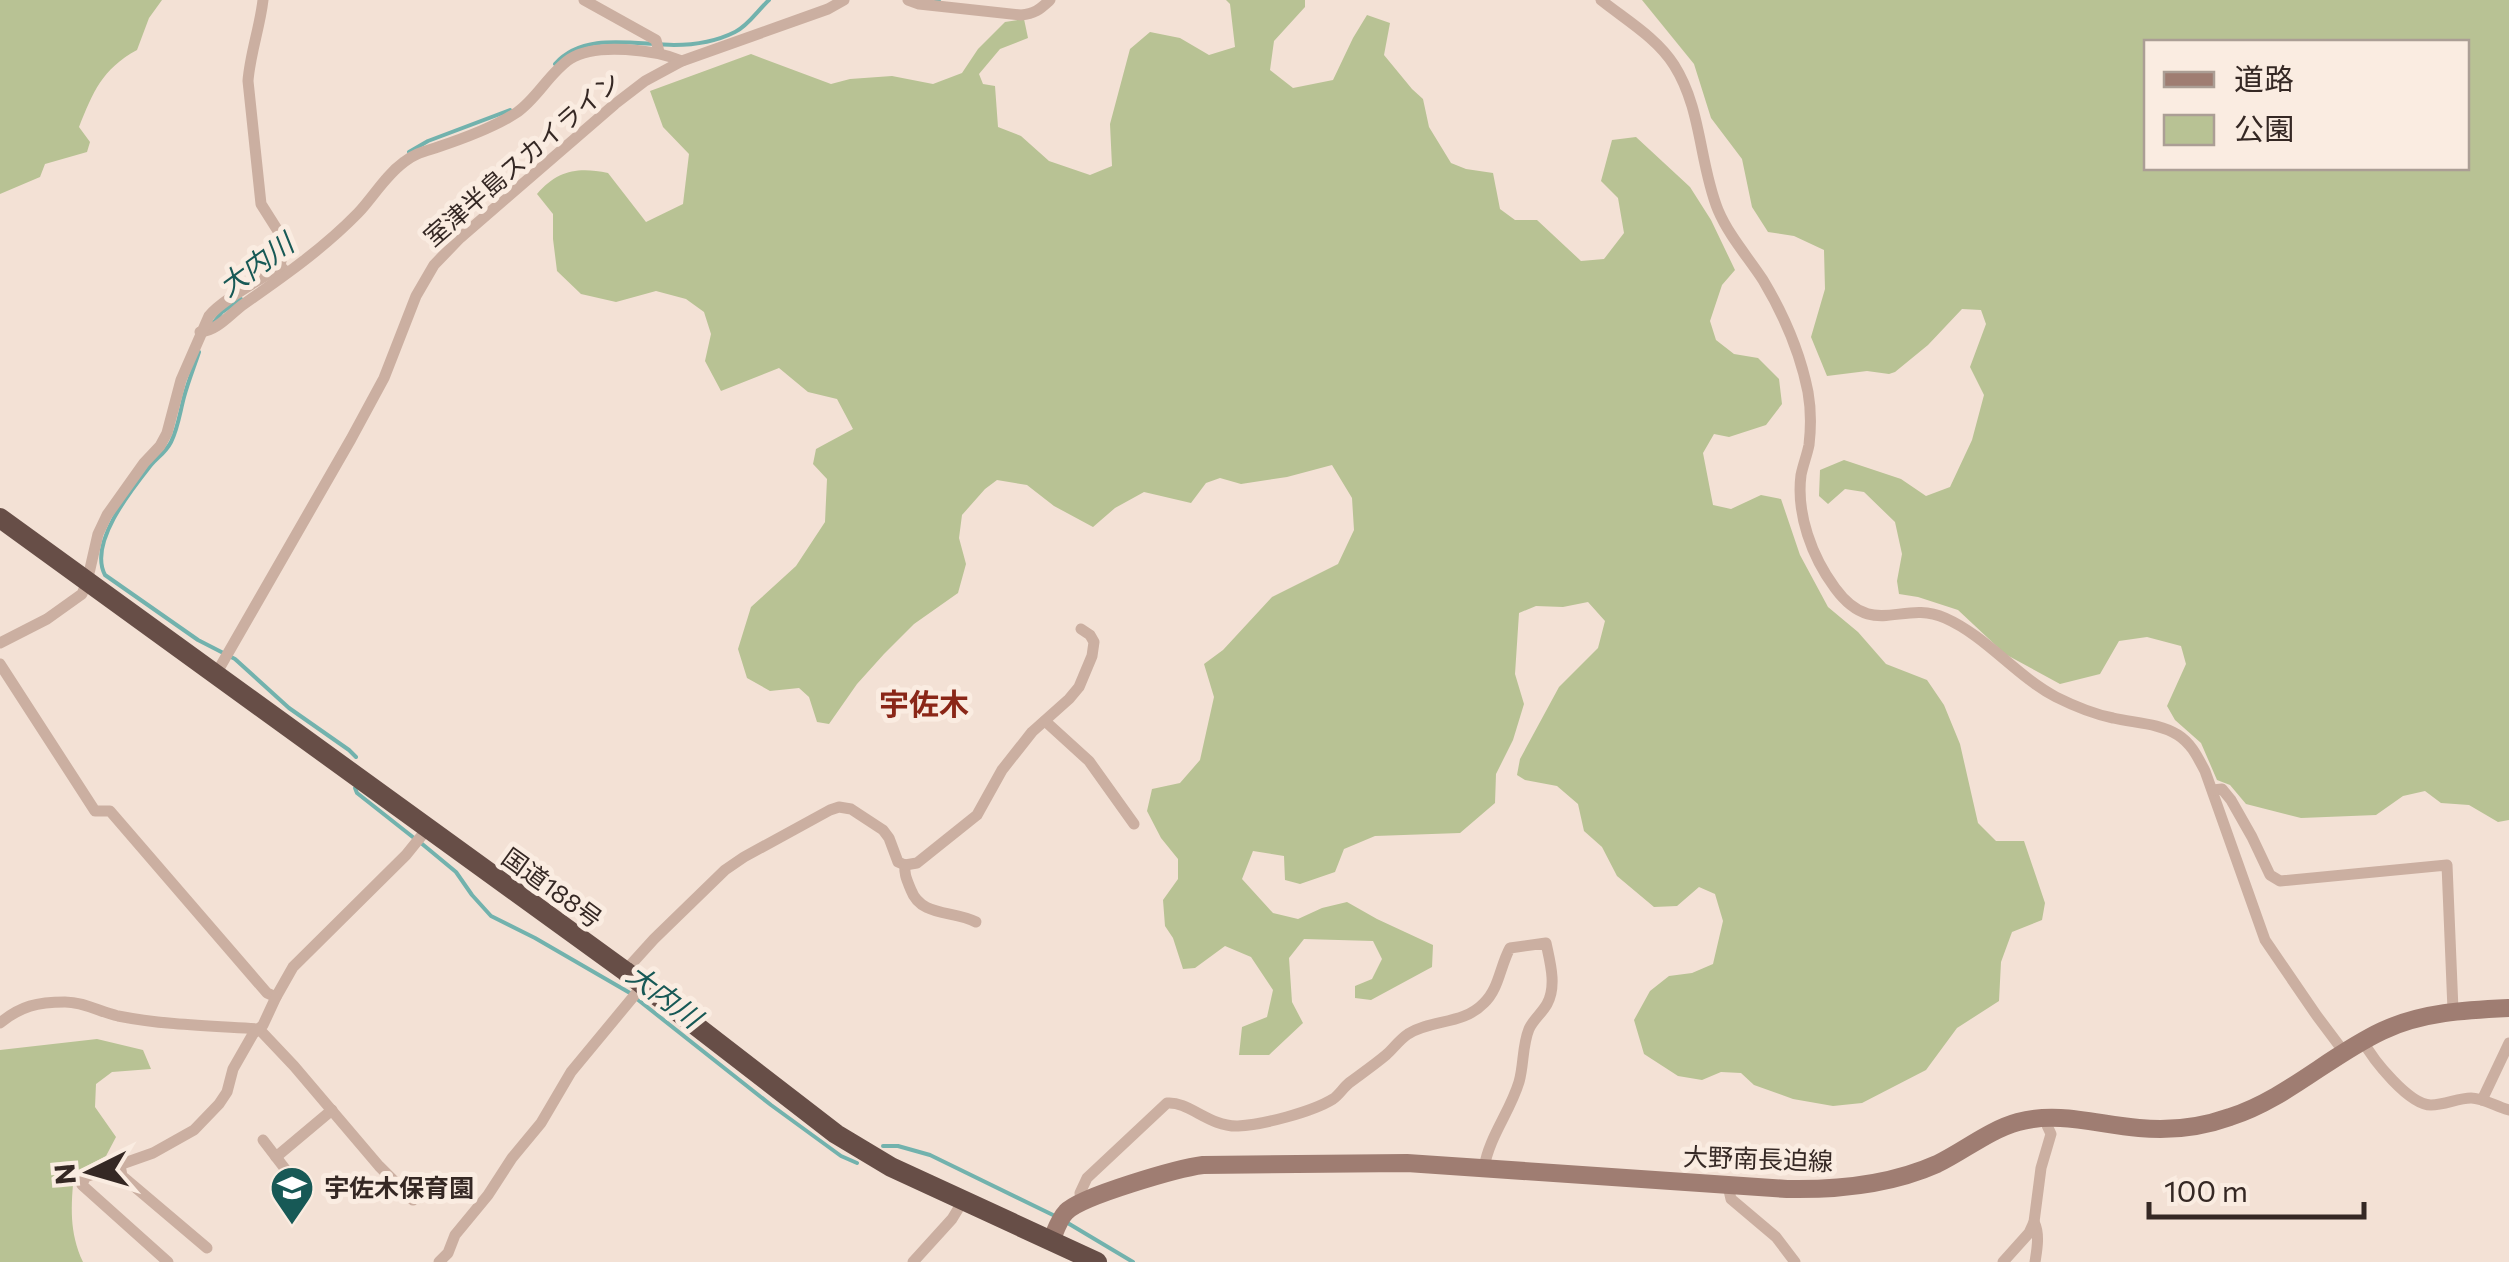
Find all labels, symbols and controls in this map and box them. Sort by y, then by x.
legend [2144,40,2469,170]
text: 道路 [2234,59,2294,96]
street label: 室津半島スカイライン [417,65,626,252]
text: 公園 [2234,109,2294,146]
water label: 大内川 [211,224,302,303]
district label: 宇佐木 [879,684,969,721]
street label: 国道188号 [497,841,608,933]
water label: 大内川 [621,956,711,1036]
north arrow [40,1122,140,1222]
street label: 大野南長迫線 [1683,1140,1834,1176]
scale bar [2149,1157,2364,1219]
text: N [46,1162,82,1186]
school or university icon: 宇佐木保育園 [269,1165,315,1226]
text: 100 m [2164,1171,2248,1208]
place label: 宇佐木保育園 [324,1172,474,1202]

